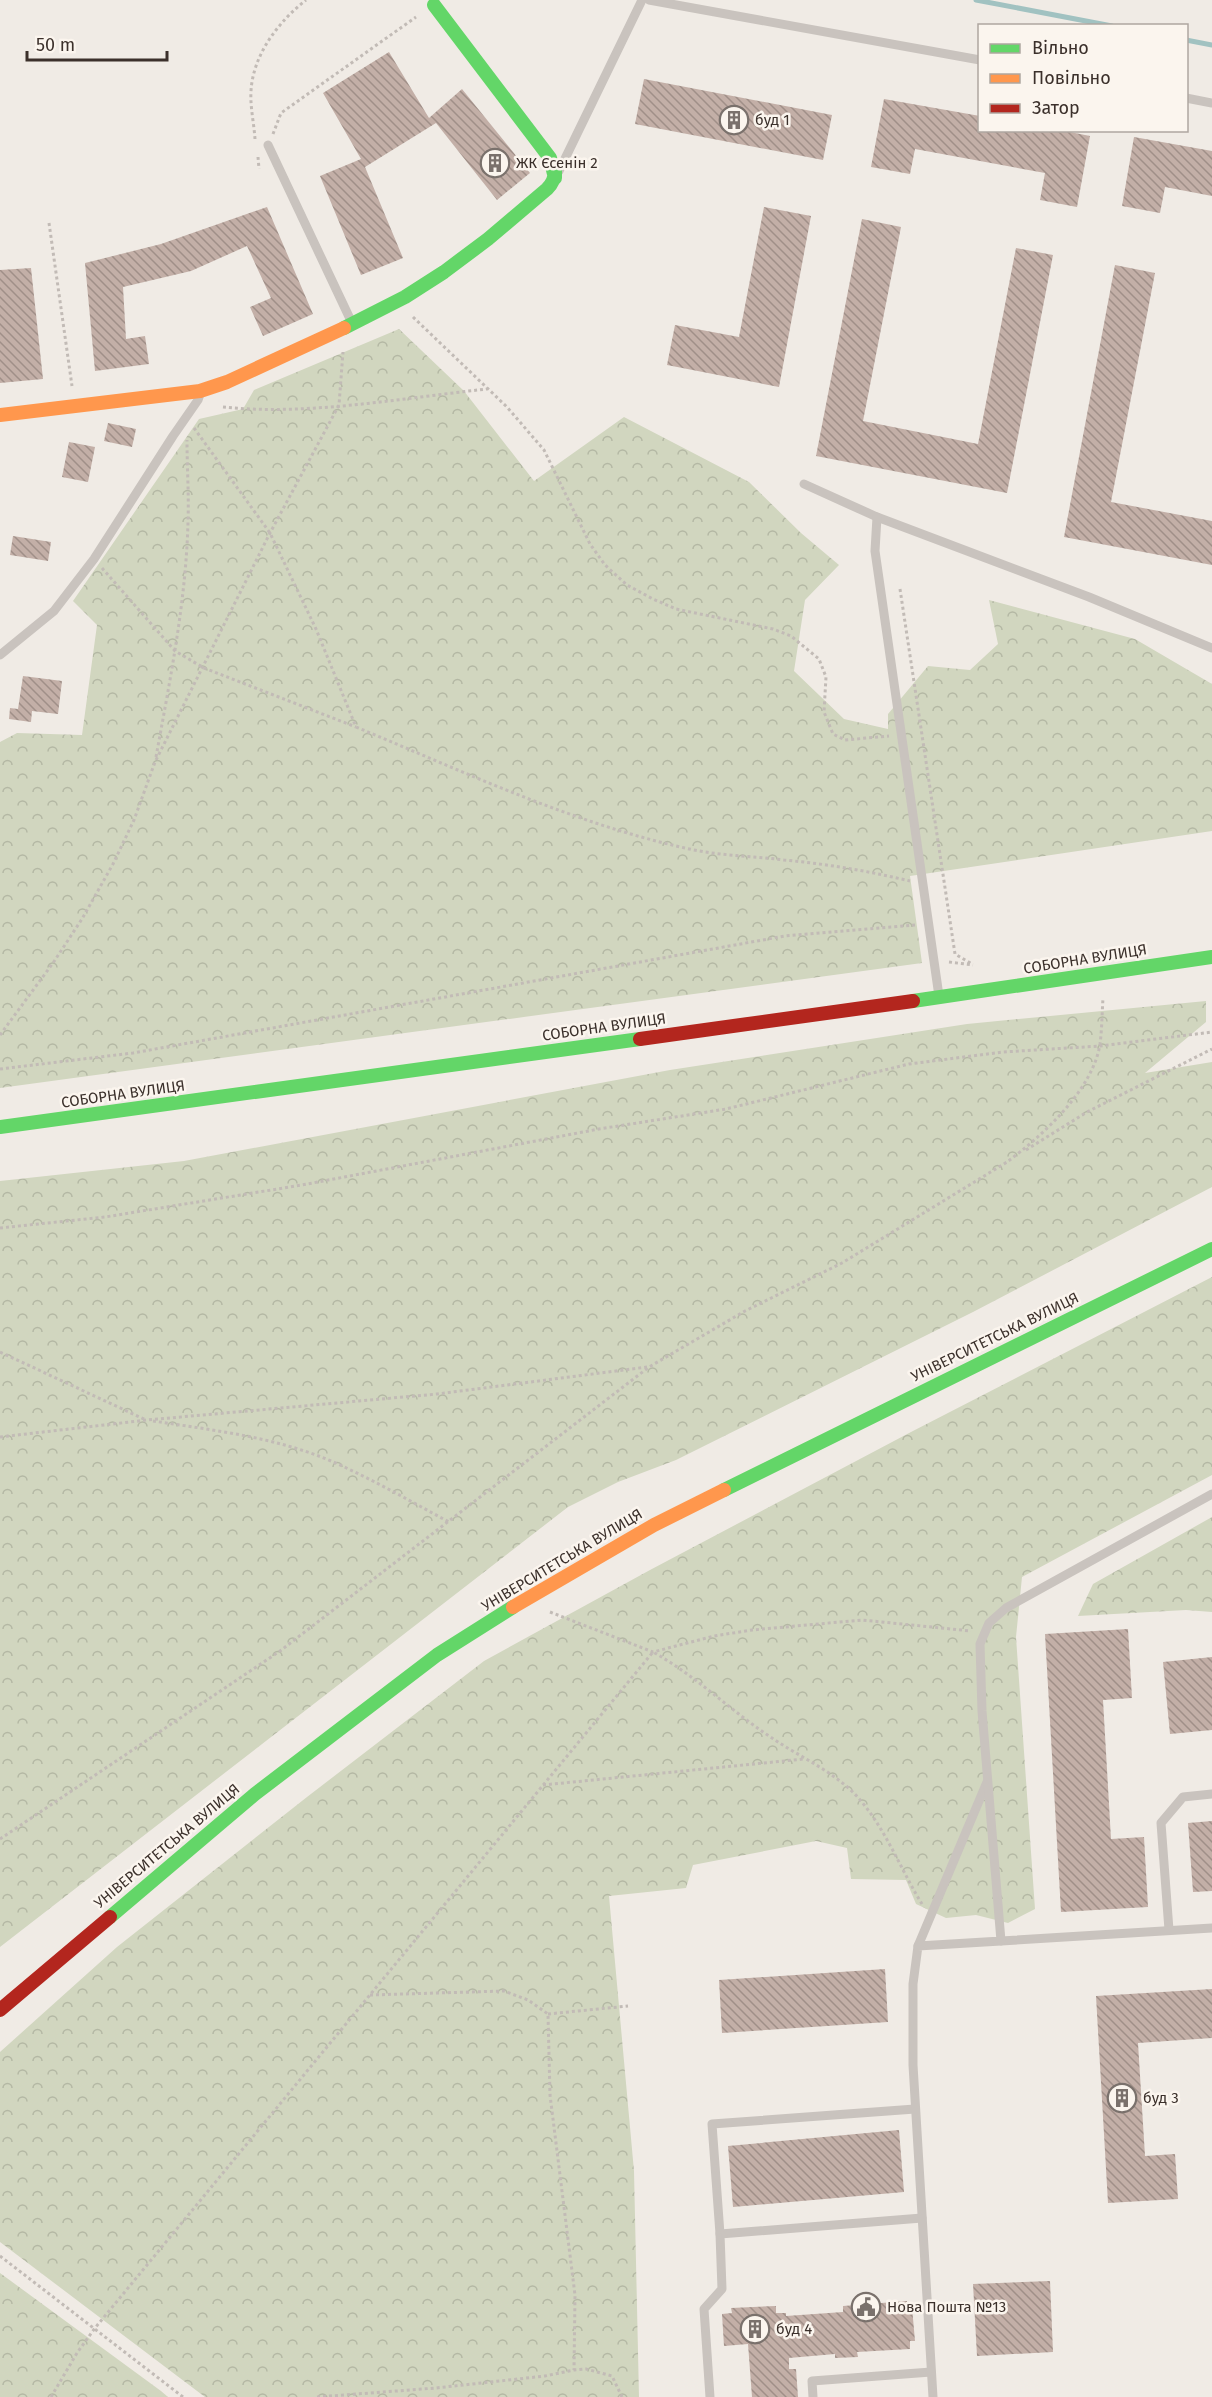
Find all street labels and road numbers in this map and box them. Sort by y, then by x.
street label: СОБОРНА ВУЛИЦЯ [1022,940,1148,978]
street label: СОБОРНА ВУЛИЦЯ [541,1009,667,1045]
street label: СОБОРНА ВУЛИЦЯ [60,1076,186,1112]
street label: УНІВЕРСИТЕТСЬКА ВУЛИЦЯ [908,1288,1082,1386]
street label: УНІВЕРСИТЕТСЬКА ВУЛИЦЯ [478,1505,646,1615]
street label: УНІВЕРСИТЕТСЬКА ВУЛИЦЯ [91,1780,243,1912]

